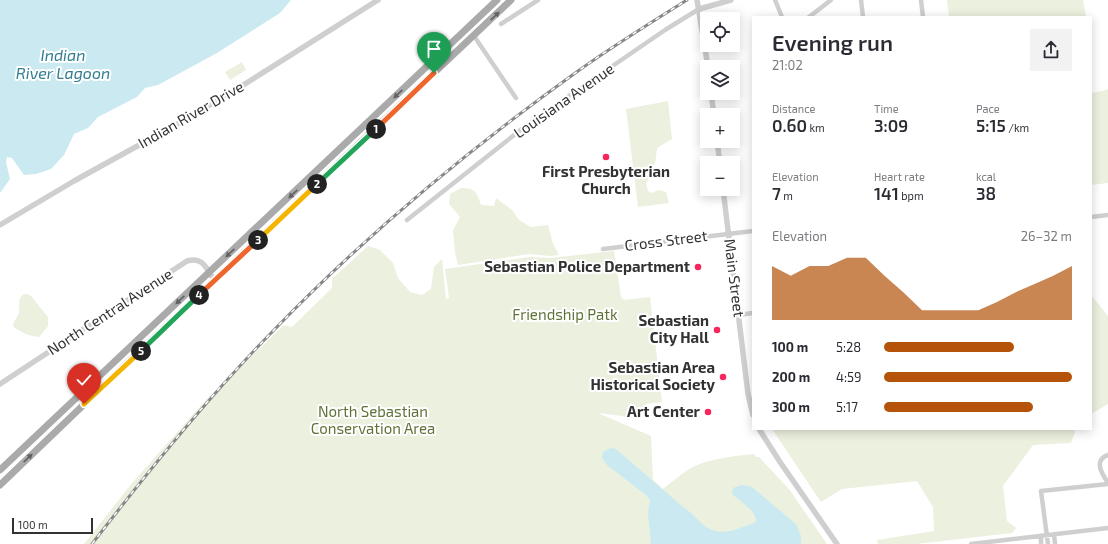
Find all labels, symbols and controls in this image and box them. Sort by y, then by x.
one-way arrow [490,11,500,21]
map controls [700,12,740,196]
button: locate [700,12,740,52]
text: Evening run [772,29,893,55]
button: share [1030,29,1072,71]
pin [417,32,451,73]
icon: arrive [423,38,445,60]
water label: Indian River Lagoon [16,45,110,82]
text: 21:02 [772,57,803,73]
street label: Louisiana Avenue [510,59,617,141]
button: layers [700,60,740,100]
street label: Indian River Drive [135,77,246,152]
one-way arrow [393,89,403,98]
text: Distance [772,102,815,115]
text: Time [874,102,899,115]
text: Pace [976,102,1000,115]
button: + [700,108,740,148]
text: 0.60 [772,115,807,135]
text: 3:09 [874,115,908,135]
text: 5:15 [976,115,1006,135]
pin: 1 [366,119,386,139]
text: km [807,121,825,134]
text: /km [1006,121,1029,134]
text: 1 [374,122,378,135]
marker: First Presbyterian Church [601,152,611,162]
button: − [700,156,740,196]
place label: First Presbyterian Church [542,162,670,197]
text: Elevation [772,170,819,183]
text: Heart rate [874,170,925,183]
text: kcal [976,170,996,183]
pin: 2 [307,174,327,194]
text: 2 [314,177,320,190]
text: 7 [772,183,781,203]
text: 141 [874,183,899,203]
text: 38 [976,183,996,203]
one-way arrow [288,189,298,198]
text: m [781,189,793,202]
text: bpm [899,189,924,202]
street label: Cross Street [624,226,709,254]
text: Elevation [772,228,827,244]
text: 26–32 m [1021,228,1072,244]
pin: 3 [248,230,268,250]
text: 3 [255,233,261,246]
street label: Main Street [721,238,749,318]
one-way arrow [225,248,235,258]
place label: Sebastian Police Department [484,257,690,275]
marker: Sebastian Police Department [693,262,703,272]
street label: North Central Avenue [44,264,175,358]
pin: 4 [189,285,209,305]
text: 4 [195,288,203,301]
one-way arrow [175,295,185,305]
park label: Friendship Patk [512,305,618,323]
place label: Sebastian City Hall [638,311,709,347]
marker: Sebastian City Hall [712,325,722,335]
text: 100 m [772,339,808,355]
text: 5:28 [836,339,861,355]
pin: 5 [131,341,151,361]
text: 5 [138,344,144,357]
place label: Sebastian Area Historical Society [590,358,716,394]
pin [67,363,101,404]
icon: check [73,369,95,391]
text: 200 m [772,369,810,385]
text: 4:59 [836,369,861,385]
marker: Sebastian Area Historical Society [718,372,728,382]
text: 300 m [772,399,810,415]
text: 5:17 [836,399,858,415]
park label: North Sebastian Conservation Area [311,402,435,437]
place label: Art Center [627,402,701,420]
marker: Art Center [703,407,713,417]
one-way arrow [23,453,33,463]
scale bar [12,516,93,535]
text: 100 m [18,518,48,531]

